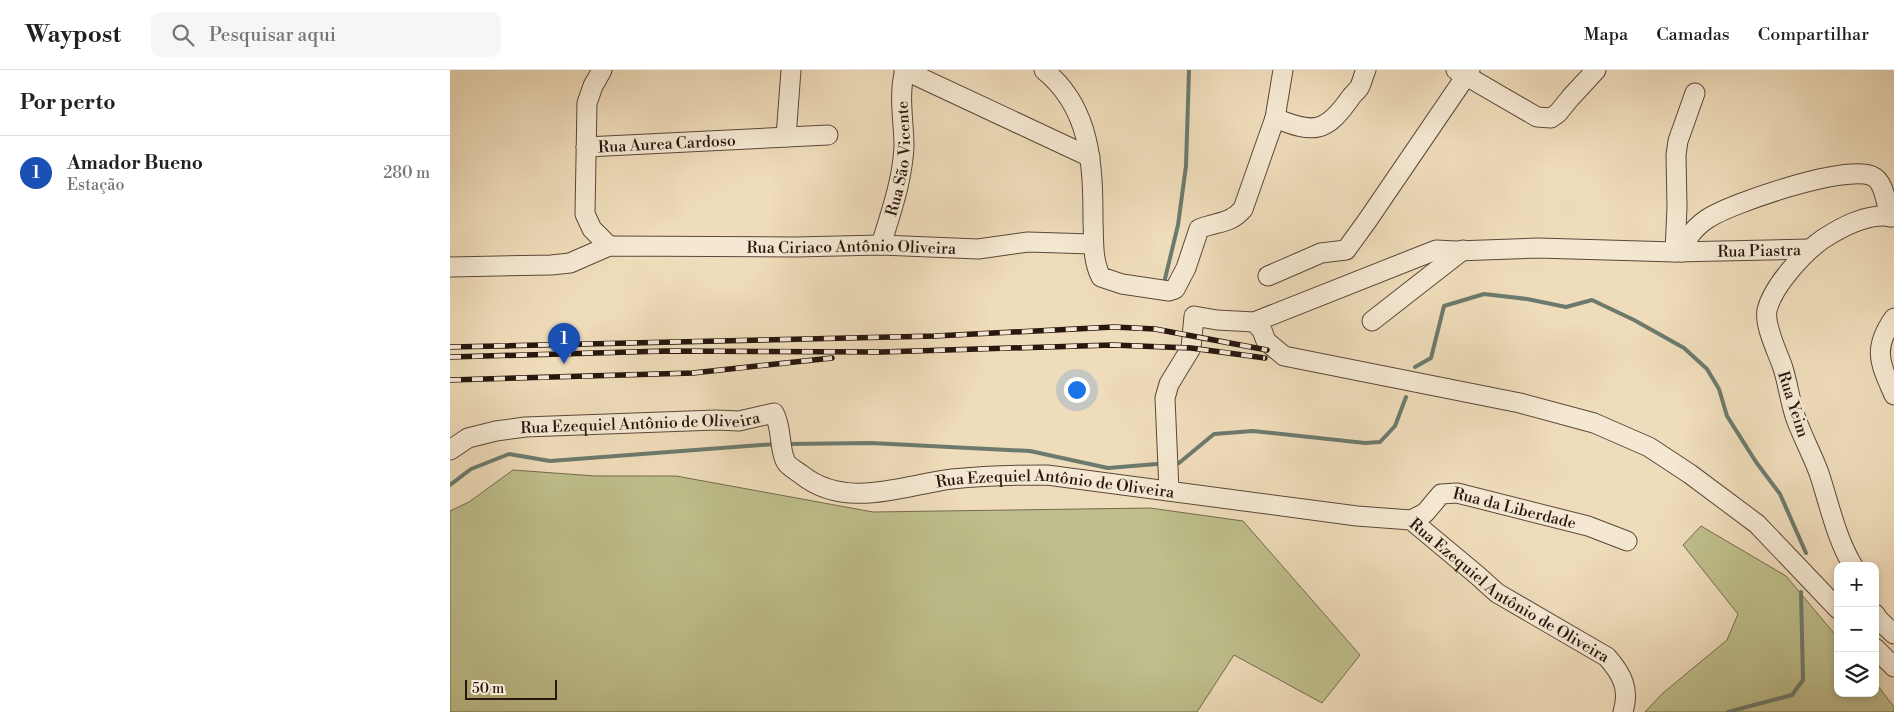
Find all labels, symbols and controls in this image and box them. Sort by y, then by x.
search box [151,12,501,57]
text: Waypost [25,20,121,50]
icon: search [169,21,197,49]
text: Pesquisar aqui [209,23,336,47]
text: Mapa [1584,23,1628,46]
text: Camadas [1656,23,1730,46]
text: Compartilhar [1758,23,1869,46]
text: Por perto [20,90,116,116]
street label: Rua São Vicente [882,100,915,219]
street label: Rua Aurea Cardoso [598,131,736,157]
text: Amador Bueno [67,151,203,175]
text: 1 [32,163,40,183]
text: 280 m [383,163,430,183]
text: Estação [67,175,124,195]
street label: Rua Ciriaco Antônio Oliveira [746,236,957,259]
street label: Rua Piastra [1717,240,1802,262]
pin: 1 [548,323,580,364]
street label: Rua Yeim [1773,369,1813,440]
your location [1064,377,1090,403]
street label: Rua Ezequiel Antônio de Oliveira [520,407,763,438]
street label: Rua Ezequiel Antônio de Oliveira [934,466,1176,503]
street label: Rua da Liberdade [1451,483,1578,534]
street label: Rua Ezequiel Antônio de Oliveira [1405,514,1614,668]
map controls [1834,562,1879,697]
button: + [1834,562,1879,607]
button: − [1834,607,1879,652]
button: layers [1834,652,1879,697]
scale bar [465,677,558,700]
text: 50 m [472,680,504,698]

